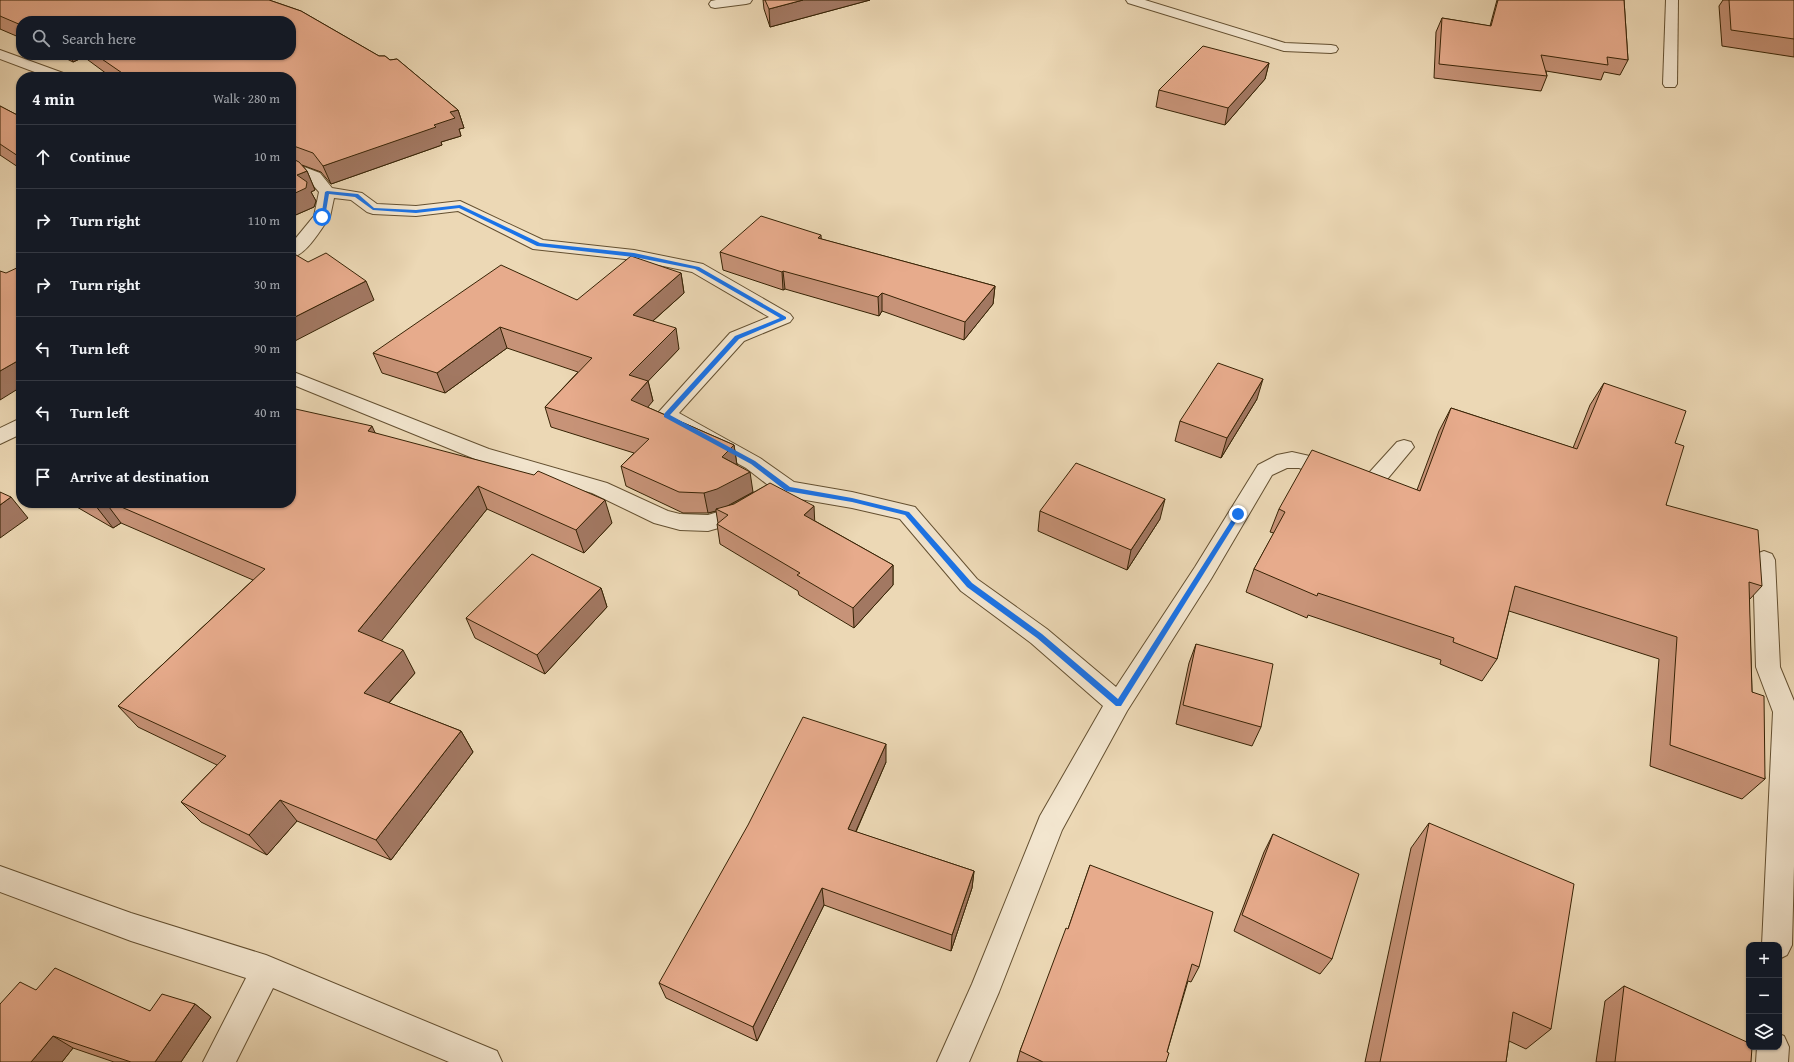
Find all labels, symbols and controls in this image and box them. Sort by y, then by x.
search box [16,16,296,60]
icon: search [30,27,52,49]
text: Search here [62,28,136,49]
text: 4 min [32,86,74,111]
text: Walk · 280 m [213,89,280,108]
icon: ahead [32,146,54,168]
text: Continue [70,146,131,167]
text: 10 m [254,147,280,166]
route start [313,208,331,226]
icon: right [32,210,54,232]
text: Turn right [70,210,141,231]
text: 110 m [248,211,280,230]
icon: right [32,274,54,296]
text: Turn right [70,274,141,295]
text: 30 m [254,275,280,294]
icon: left [32,338,54,360]
text: Turn left [70,338,129,359]
text: 90 m [254,339,280,358]
icon: left [32,402,54,424]
text: Turn left [70,402,129,423]
text: 40 m [254,403,280,422]
icon: arrive [32,466,54,488]
text: Arrive at destination [70,466,209,487]
route end [1229,505,1247,523]
map controls [1746,942,1782,1050]
button: + [1746,942,1782,978]
button: − [1746,978,1782,1014]
button: layers [1746,1014,1782,1050]

